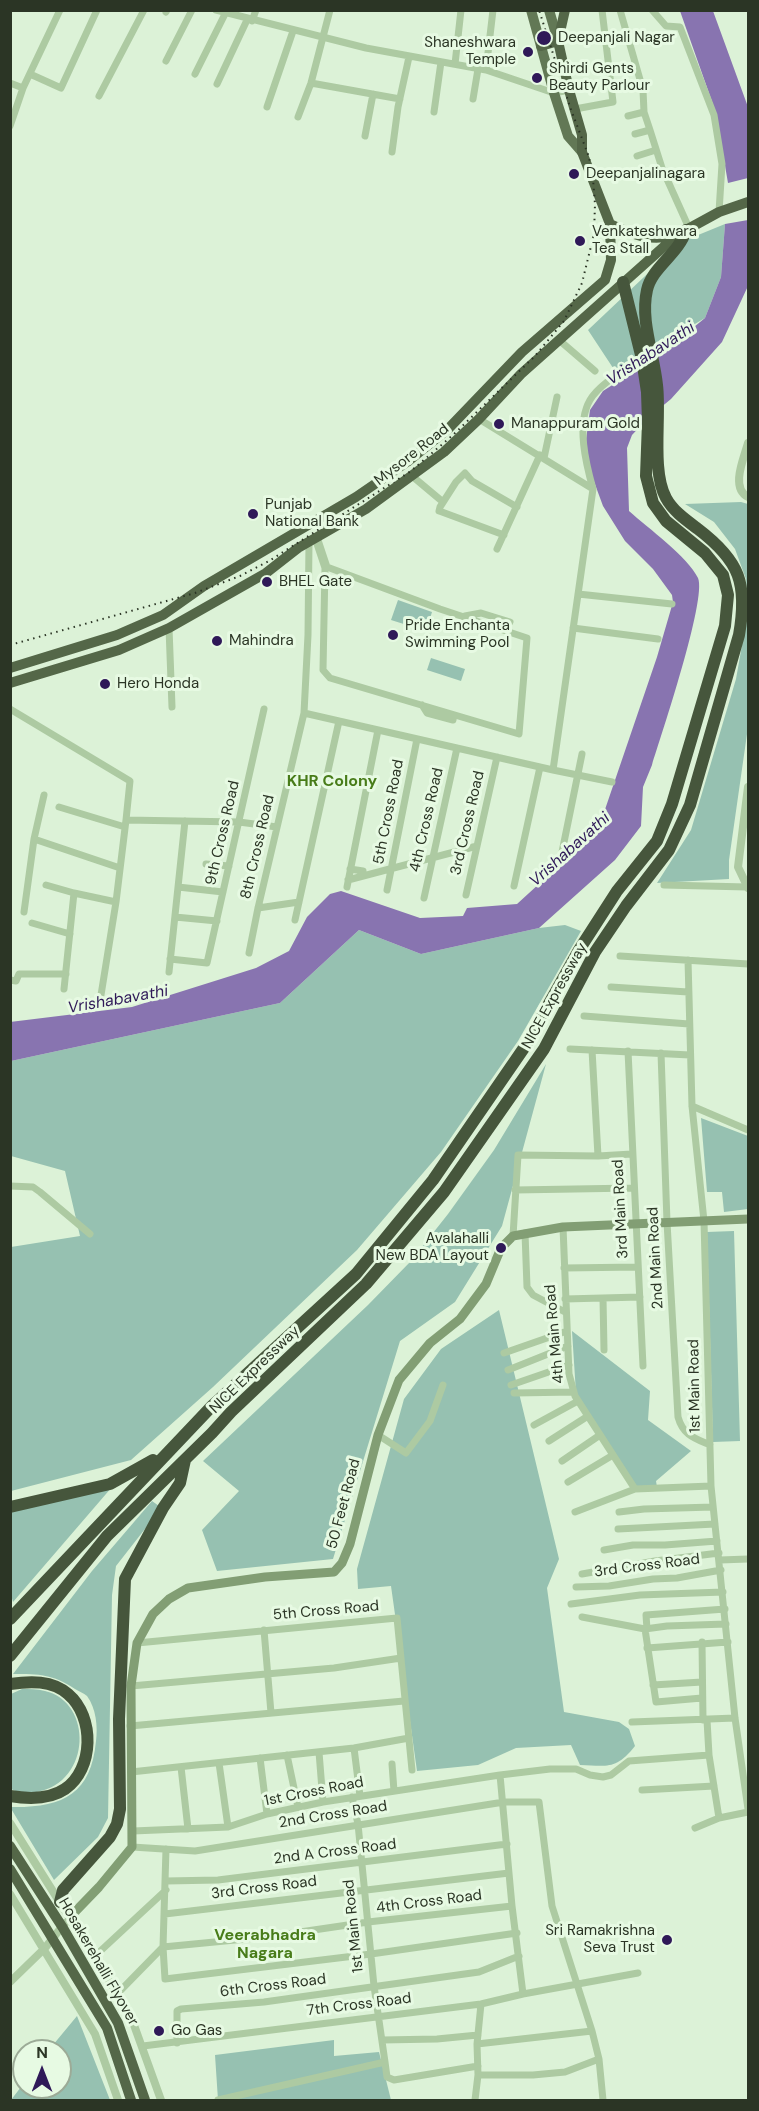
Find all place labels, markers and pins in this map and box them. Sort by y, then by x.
marker: Deepanjali Nagar [535,29,553,47]
place label: Deepanjali Nagar [558,29,675,47]
place label: Shaneshwara Temple [424,34,516,69]
marker: Shaneshwara Temple [521,45,535,59]
place label: Shirdi Gents Beauty Parlour [549,60,650,95]
marker: Shirdi Gents Beauty Parlour [530,71,544,85]
place label: Deepanjalinagara [586,165,705,183]
marker: Deepanjalinagara [567,167,581,181]
place label: Venkateshwara Tea Stall [592,223,697,258]
marker: Venkateshwara Tea Stall [573,234,587,248]
place label: Manappuram Gold [511,415,640,433]
marker: Manappuram Gold [492,417,506,431]
place label: Punjab National Bank [265,496,359,531]
marker: Punjab National Bank [246,507,260,521]
place label: BHEL Gate [279,573,352,591]
marker: BHEL Gate [260,575,274,589]
place label: Pride Enchanta Swimming Pool [405,617,510,652]
marker: Pride Enchanta Swimming Pool [386,628,400,642]
place label: Mahindra [229,632,294,650]
marker: Mahindra [210,634,224,648]
place label: Hero Honda [117,675,199,693]
marker: Hero Honda [98,677,112,691]
place label: Avalahalli New BDA Layout [376,1230,489,1265]
marker: Avalahalli New BDA Layout [494,1241,508,1255]
place label: Sri Ramakrishna Seva Trust [545,1922,655,1957]
marker: Sri Ramakrishna Seva Trust [660,1933,674,1947]
place label: Go Gas [171,2022,222,2040]
marker: Go Gas [152,2024,166,2038]

